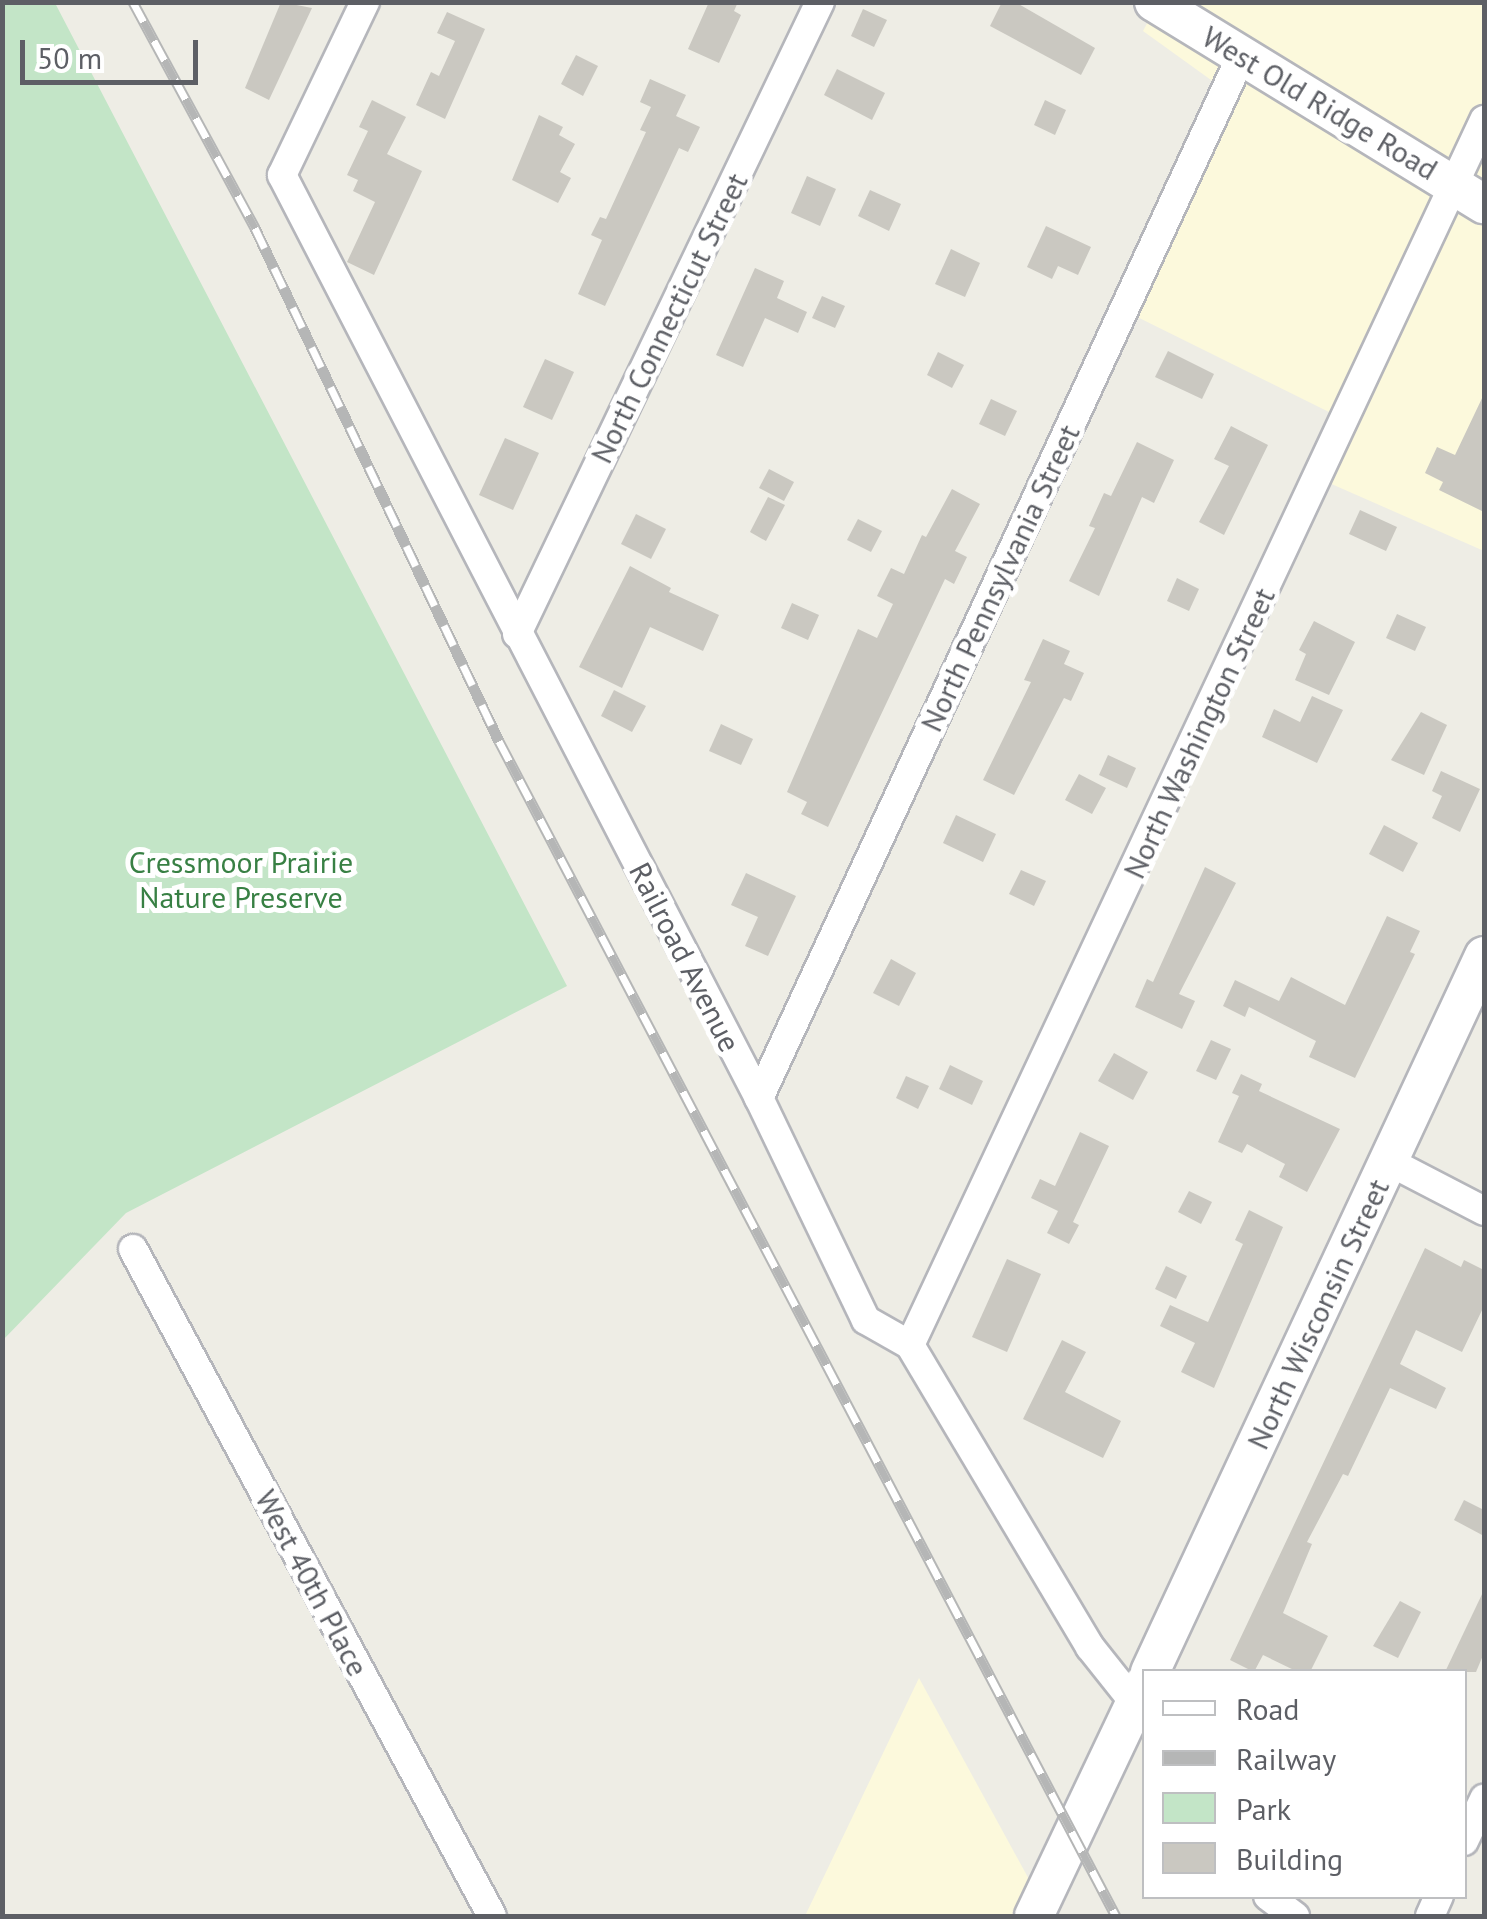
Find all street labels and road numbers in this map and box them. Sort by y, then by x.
street label: West Old Ridge Road [1196,19,1444,187]
street label: North Connecticut Street [583,167,755,469]
street label: North Pennsylvania Street [913,419,1087,737]
street label: North Washington Street [1116,582,1282,884]
street label: Railroad Avenue [622,856,748,1058]
street label: North Wisconsin Street [1239,1173,1397,1455]
street label: West 40th Place [248,1484,376,1682]

